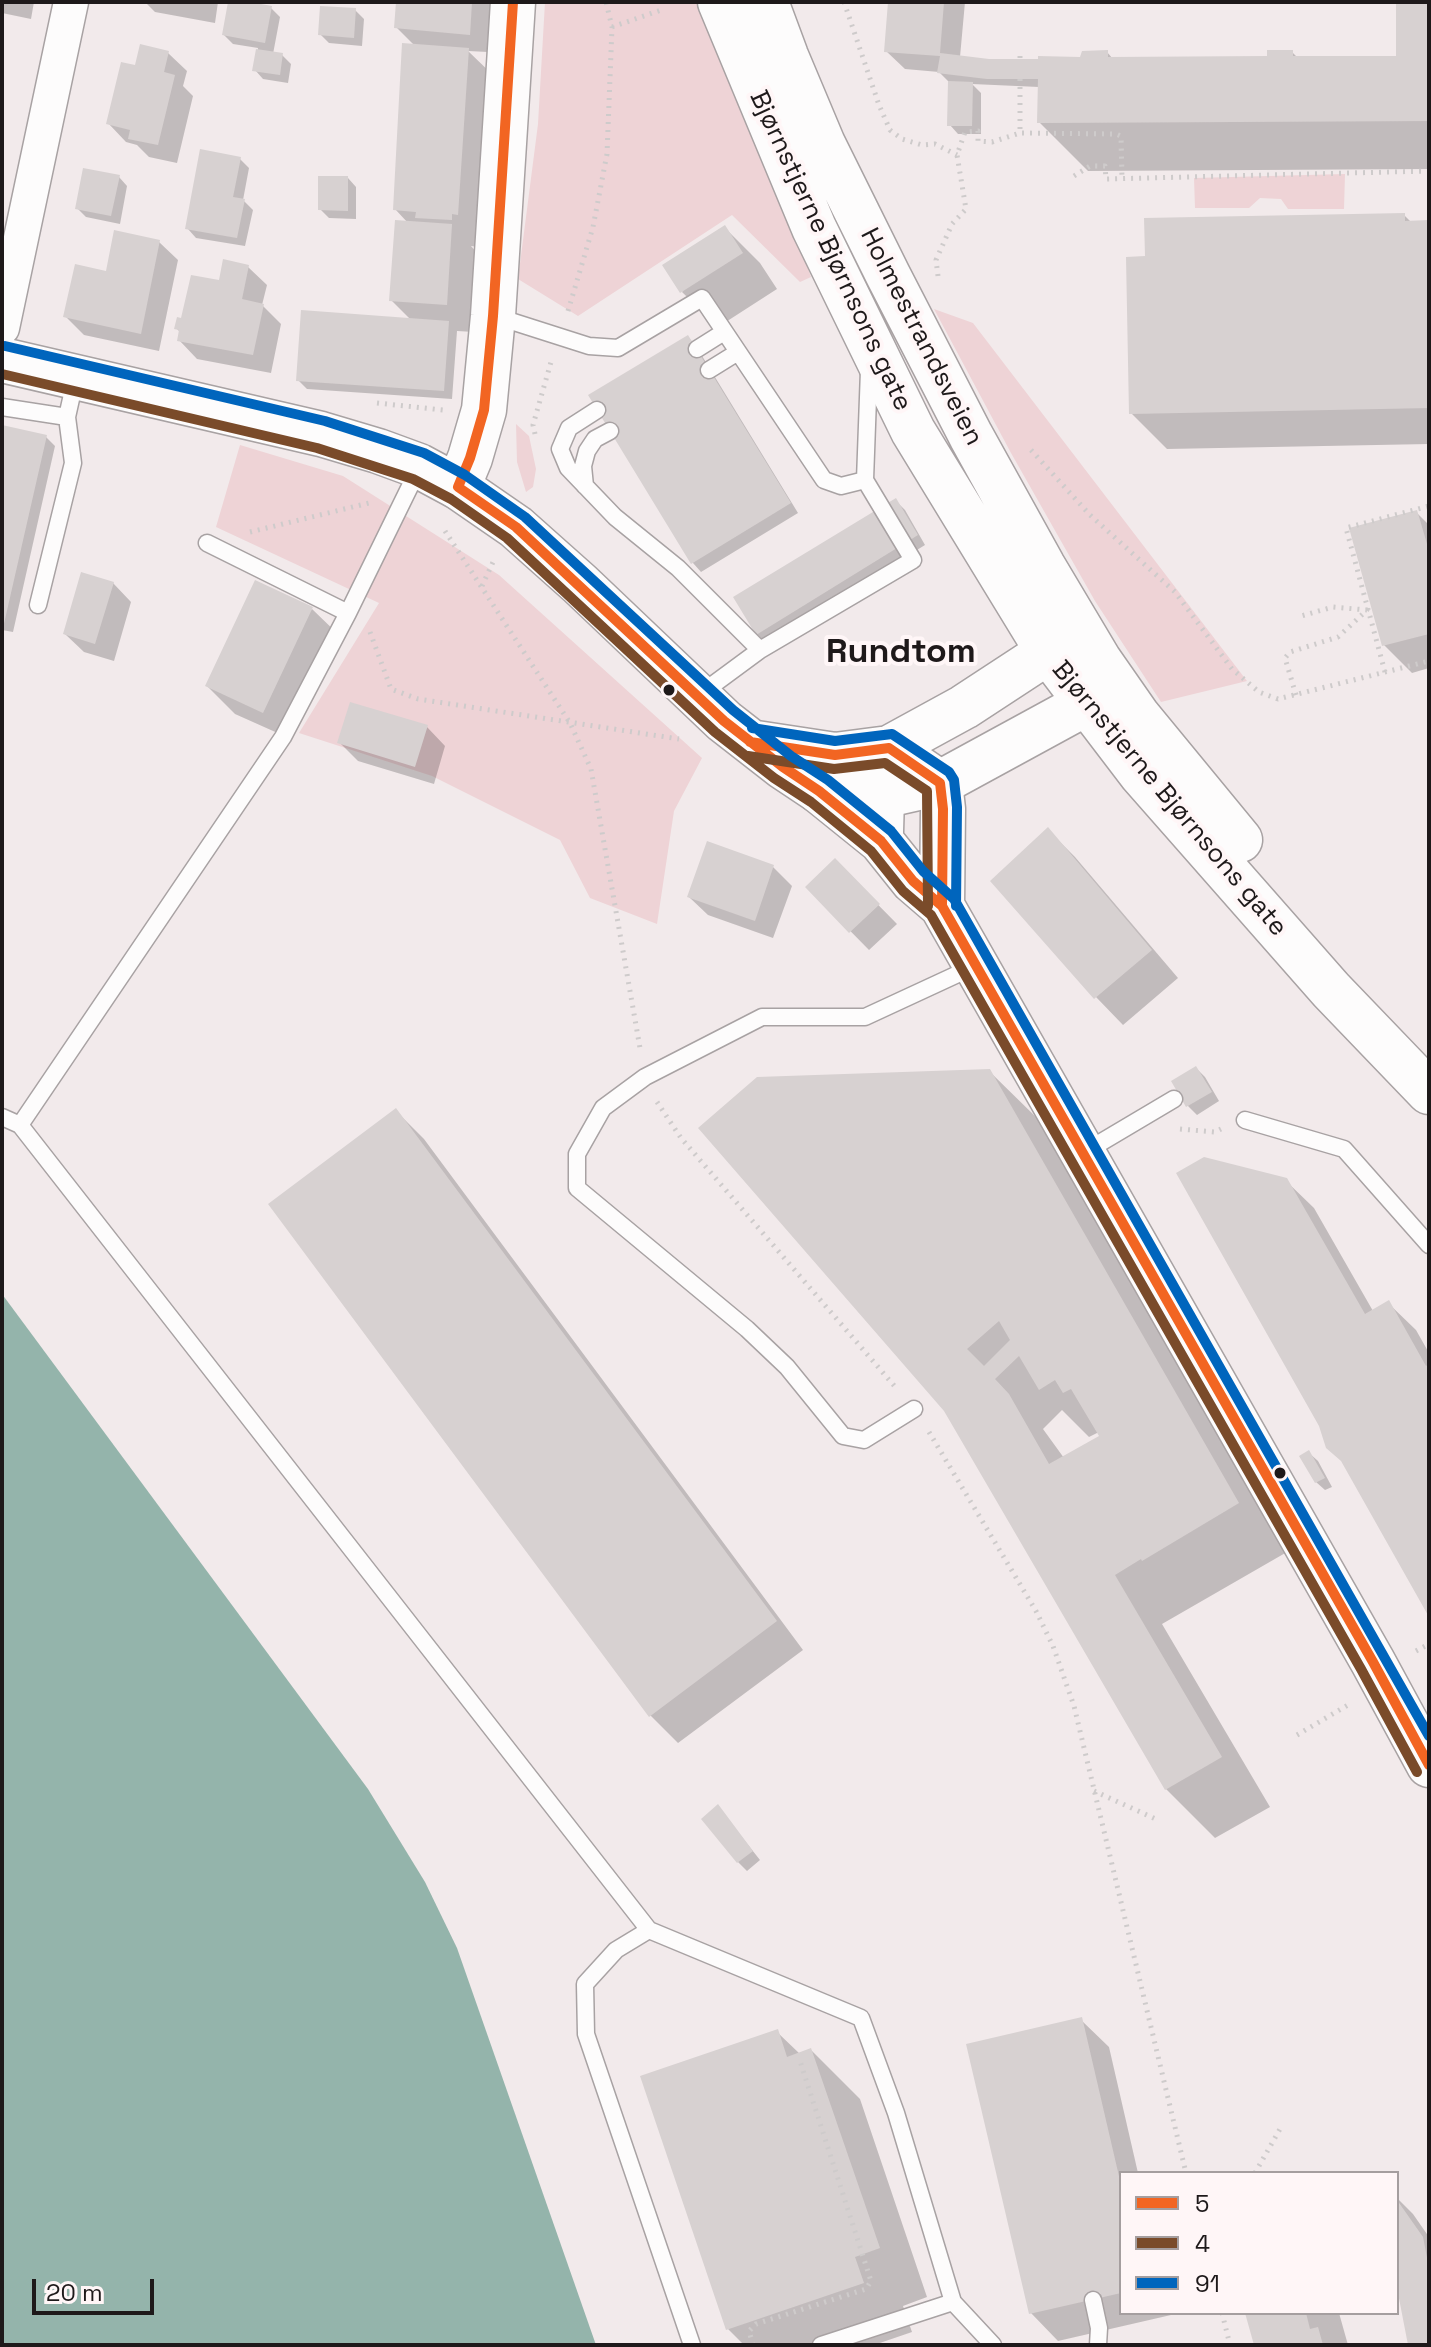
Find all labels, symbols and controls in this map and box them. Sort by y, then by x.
street label: Bjørnstjerne Bjørnsons gate [742,86,918,416]
street label: Holmestrandsveien [853,223,989,451]
district label: Rundtom [826,633,976,673]
street label: Bjørnstjerne Bjørnsons gate [1045,655,1293,943]
unlabelled marker [661,682,677,698]
unlabelled marker [1272,1465,1288,1481]
legend [1119,2171,1399,2315]
text: 5 [1195,2188,1209,2219]
text: 4 [1195,2228,1210,2259]
scale bar [36,2263,158,2313]
text: 91 [1195,2268,1220,2299]
text: 20 m [46,2277,103,2308]

